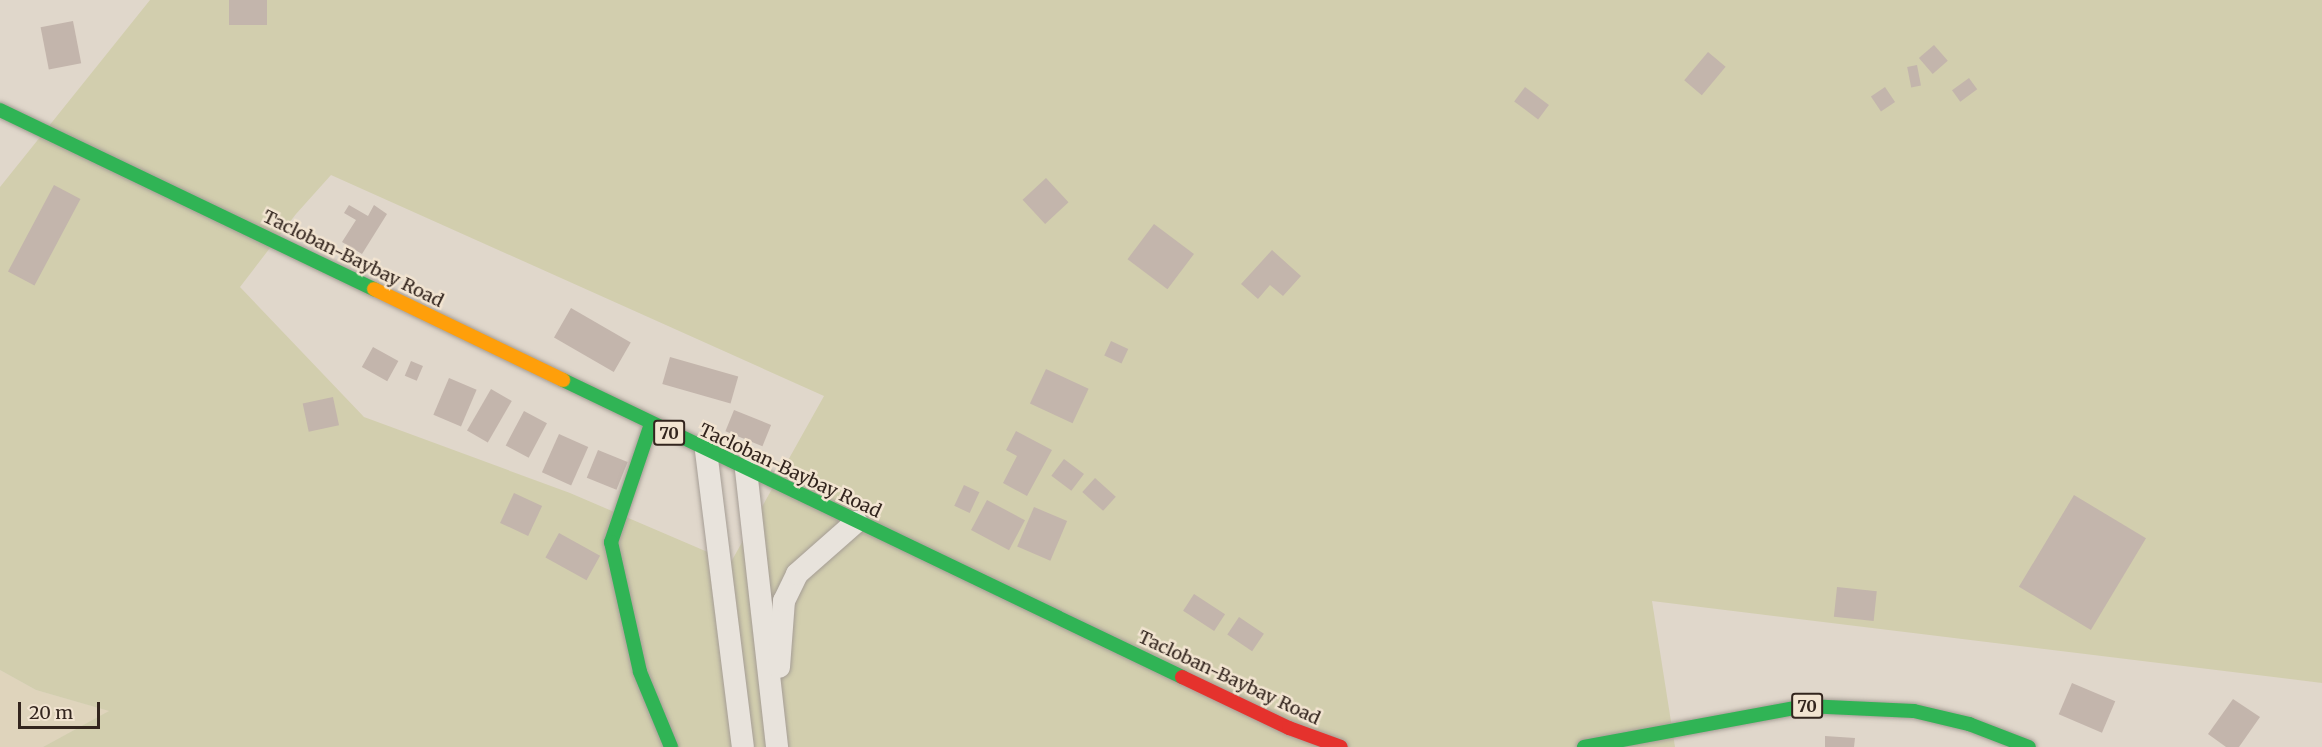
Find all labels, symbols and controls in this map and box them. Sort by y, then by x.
street label: Tacloban-Baybay Road [259,206,447,312]
street label: Tacloban-Baybay Road [696,419,884,523]
road number: 70 [652,420,686,446]
street label: Tacloban-Baybay Road [1135,626,1323,730]
scale bar [21,690,104,728]
road number: 70 [1790,693,1824,719]
text: 20 m [29,701,73,724]

